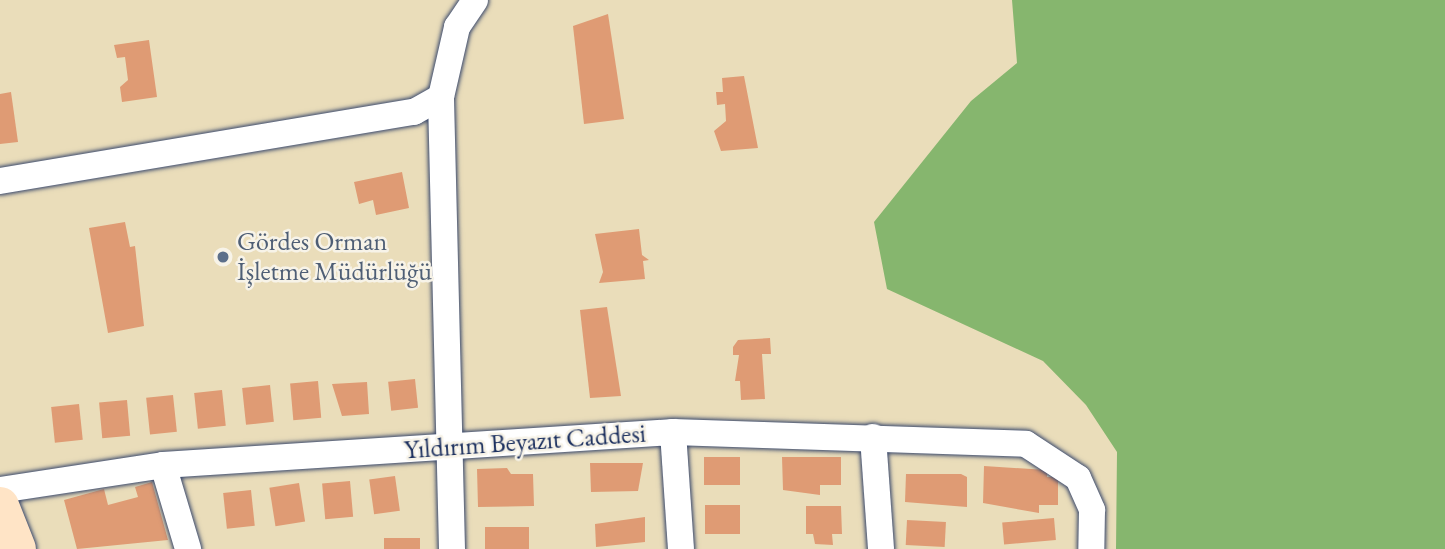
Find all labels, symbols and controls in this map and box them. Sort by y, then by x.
place label: Gördes Orman İşletme Müdürlüğü [237,226,432,288]
marker: Gördes Orman İşletme Müdürlüğü [215,249,231,265]
street label: Yıldırım Beyazıt Caddesi [403,418,647,466]

